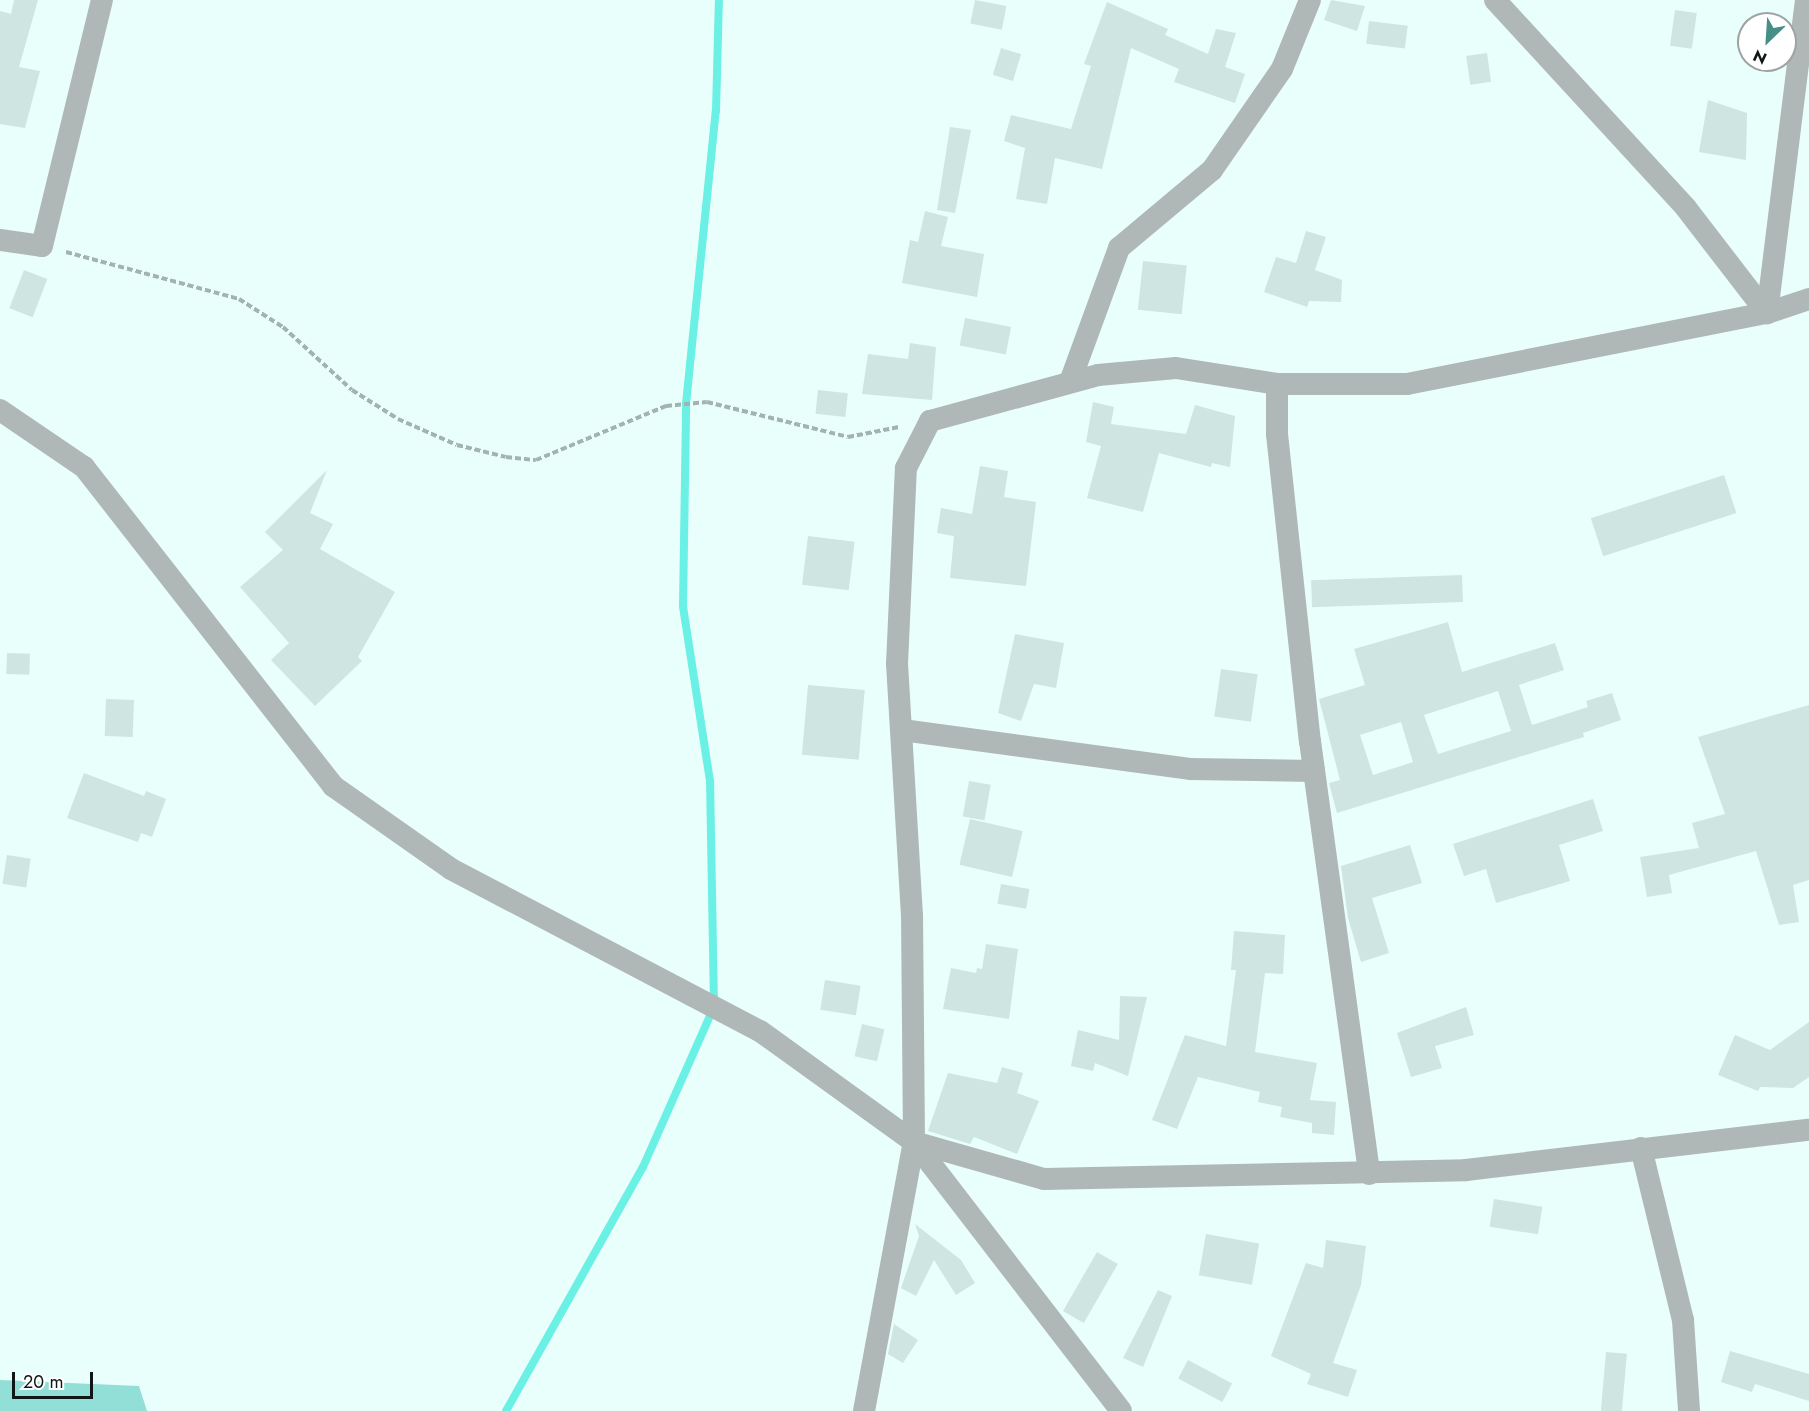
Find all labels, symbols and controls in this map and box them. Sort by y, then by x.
north arrow [1737,12,1797,72]
text: N [1749,44,1771,70]
scale bar [15,1360,96,1398]
text: 20 m [23,1369,63,1395]

